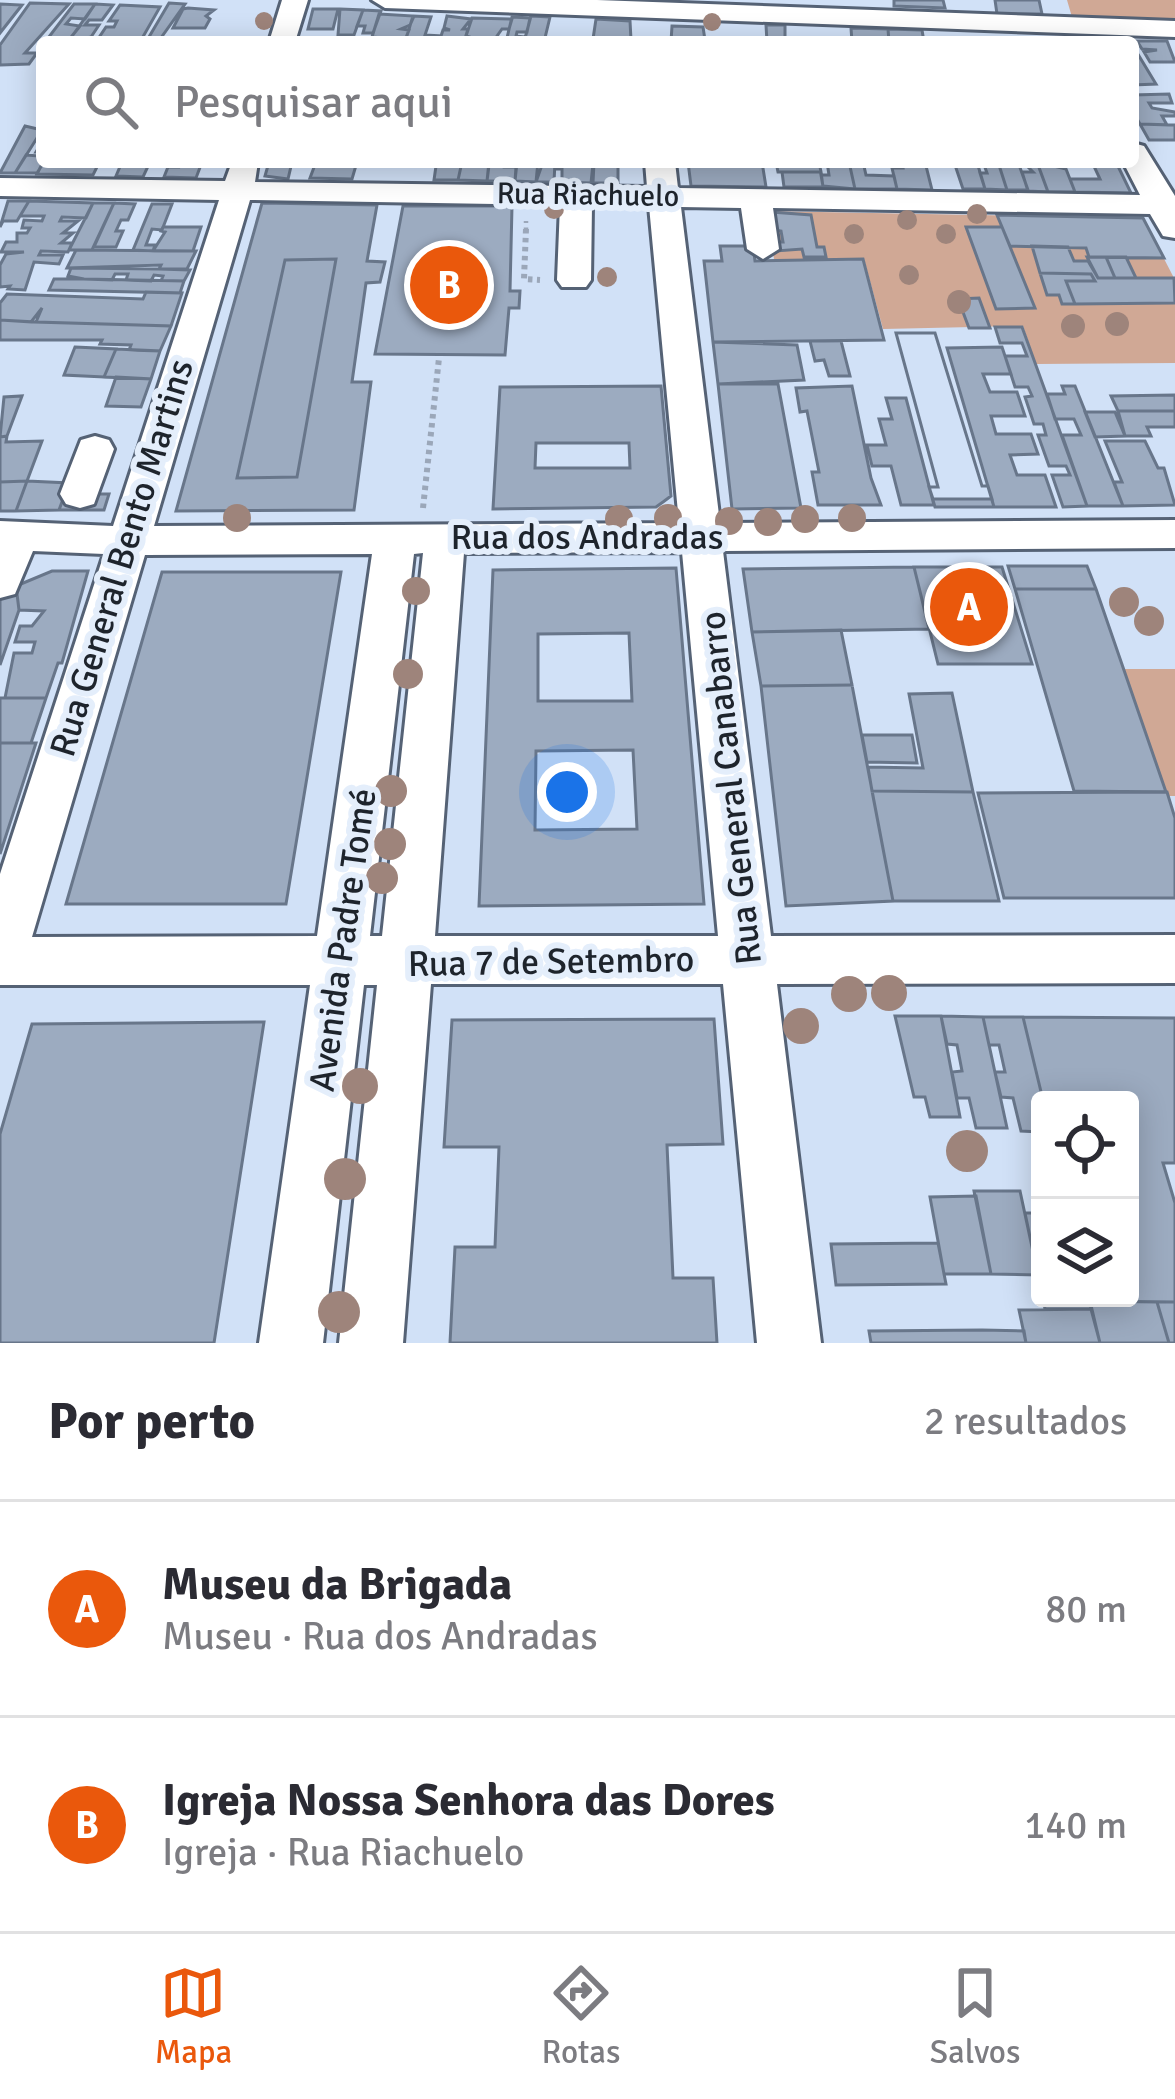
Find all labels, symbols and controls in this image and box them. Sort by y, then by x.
search box [36,36,1139,168]
icon: search [78,69,144,135]
text: Pesquisar aqui [174,75,453,130]
street label: Rua Riachuelo [496,175,680,215]
pin: B [410,240,488,330]
street label: Rua General Bento Martins [40,354,204,762]
street label: Rua dos Andradas [450,515,724,560]
pin: A [930,562,1008,652]
street label: Rua General Canabarro [690,609,772,967]
your location [537,762,597,822]
street label: Avenida Padre Tomé [299,786,387,1094]
street label: Rua 7 de Setembro [407,937,695,987]
map controls [1031,1091,1139,1307]
button: locate [1031,1091,1139,1199]
button: layers [1031,1199,1139,1307]
text: Por perto [48,1390,255,1453]
text: 2 resultados [924,1397,1127,1445]
text: Museu da Brigada [162,1557,512,1612]
text: A [75,1585,99,1633]
text: 80 m [1045,1585,1127,1633]
text: Museu · Rua dos Andradas [162,1612,598,1660]
text: Igreja Nossa Senhora das Dores [162,1773,775,1828]
text: B [75,1801,99,1849]
text: 140 m [1024,1801,1127,1849]
text: Igreja · Rua Riachuelo [162,1828,524,1876]
tab: Mapa [155,1960,232,2073]
tab: Rotas [542,1960,620,2073]
tab: Salvos [930,1960,1020,2073]

